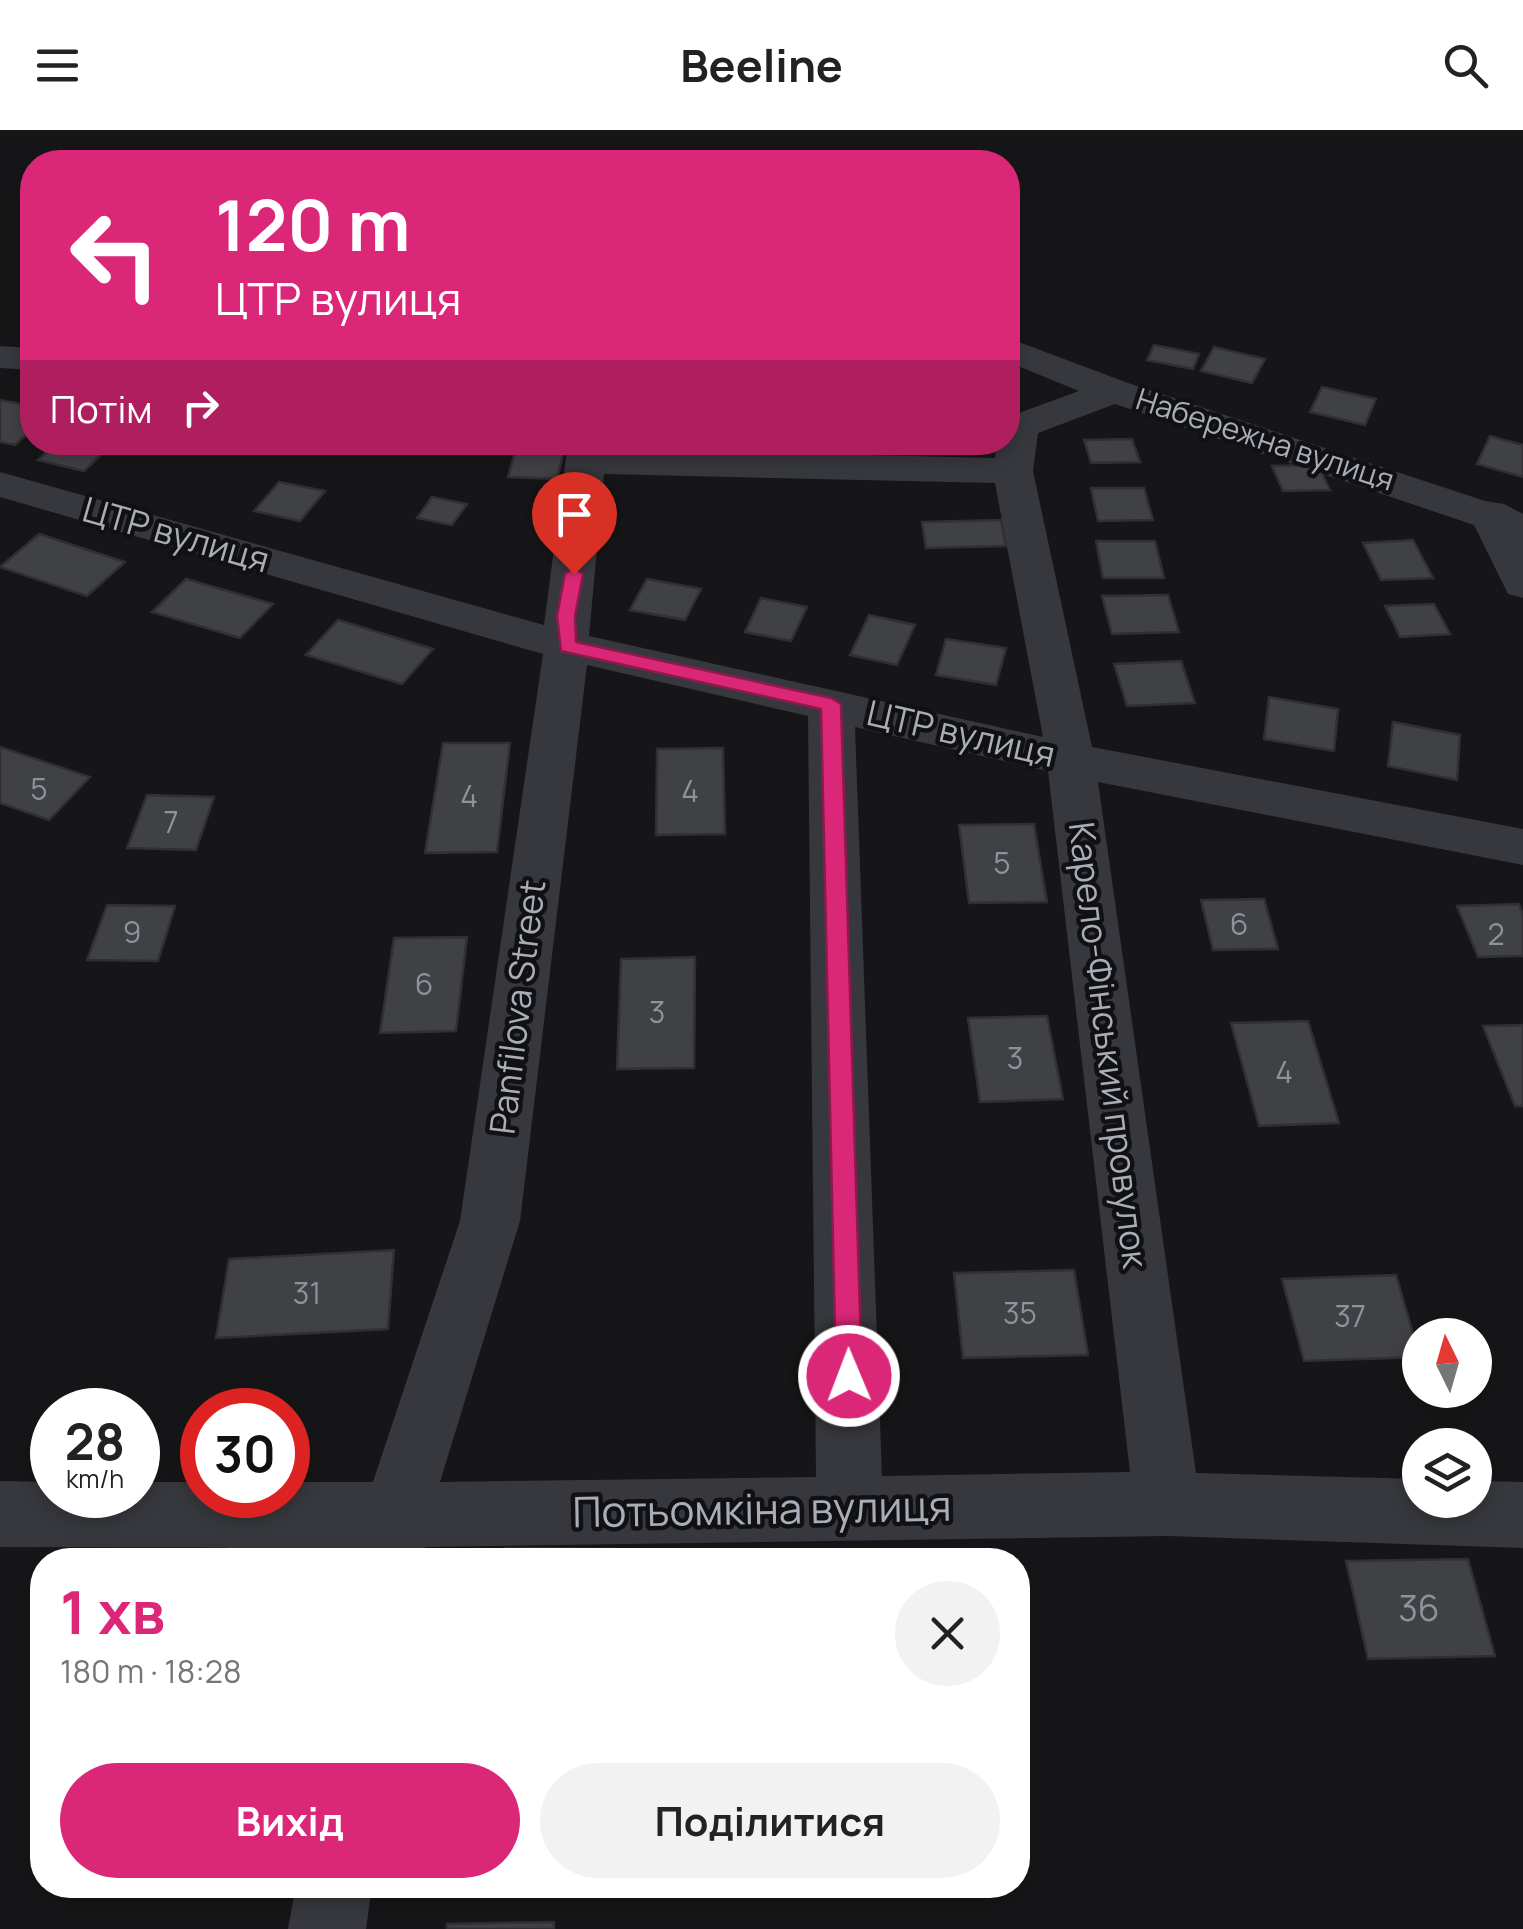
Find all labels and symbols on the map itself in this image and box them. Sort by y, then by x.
street label: Набережна вулиця [1131,378,1400,500]
pin [532,472,617,575]
street label: ЦТР вулиця [78,485,275,584]
street label: ЦТР вулиця [862,688,1060,778]
house number: 5 [30,768,48,809]
house number: 4 [681,770,699,811]
house number: 4 [460,775,478,816]
house number: 7 [163,801,179,842]
street label: Карело-Фінський провулок [1058,819,1160,1272]
house number: 5 [993,842,1011,883]
street label: Panfilova Street [478,877,556,1137]
house number: 6 [1230,903,1248,944]
house number: 9 [123,911,141,952]
house number: 2 [1487,913,1505,954]
house number: 6 [415,963,433,1004]
house number: 3 [649,991,665,1032]
house number: 3 [1007,1037,1023,1078]
house number: 4 [1275,1051,1293,1092]
house number: 31 [293,1272,321,1313]
house number: 35 [1003,1292,1037,1333]
house number: 37 [1334,1295,1366,1336]
north arrow [1402,1318,1492,1408]
position arrow [797,1324,901,1428]
speed limit sign: 30 [180,1388,310,1518]
street label: Потьомкіна вулиця [572,1476,952,1540]
house number: 36 [1398,1584,1440,1632]

